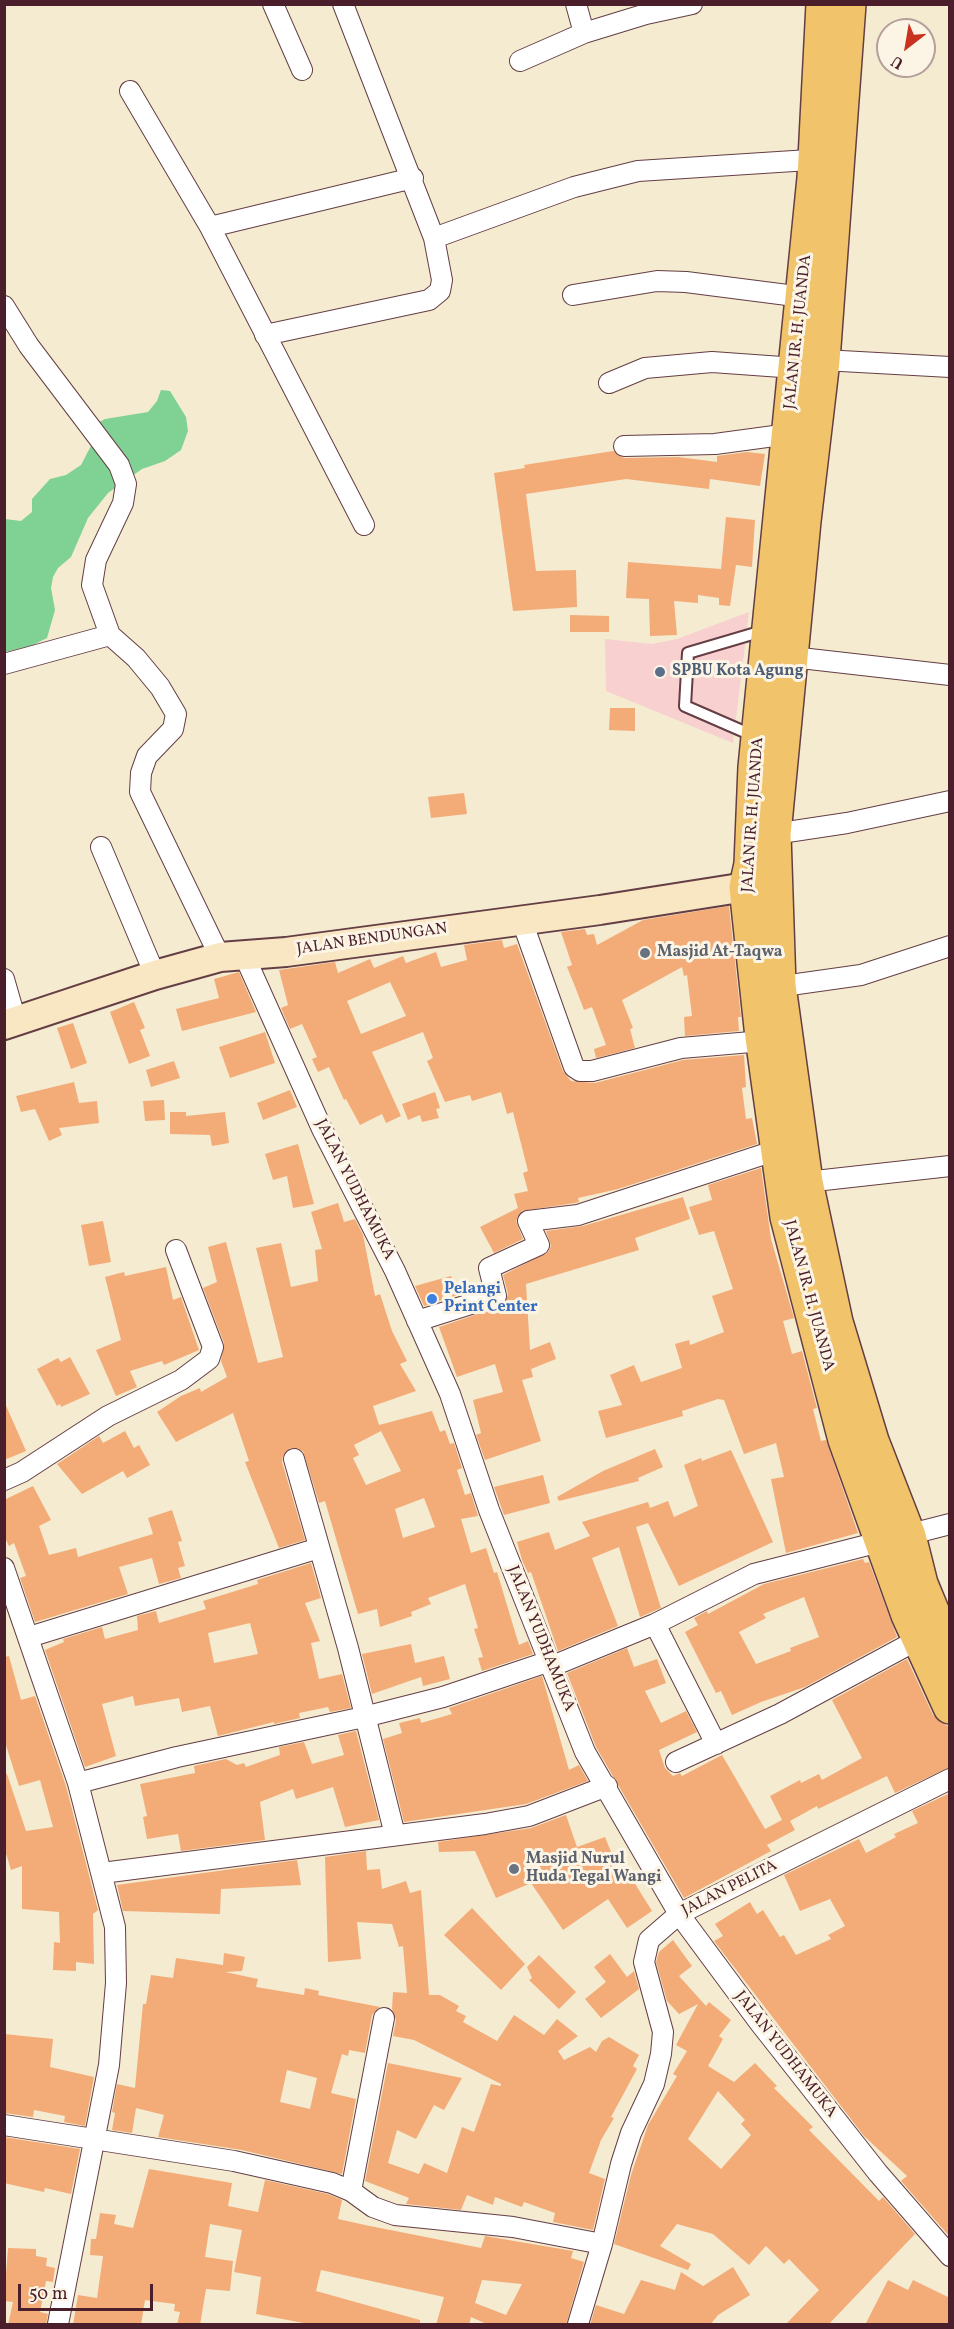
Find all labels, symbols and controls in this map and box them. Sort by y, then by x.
north arrow [876,18,936,78]
text: U [887,49,908,74]
street label: JALAN IR. H. JUANDA [781,254,817,410]
place label: SPBU Kota Agung [672,662,803,682]
marker: SPBU Kota Agung [653,665,667,679]
street label: JALAN IR. H. JUANDA [739,737,769,893]
street label: JALAN BENDUNGAN [295,920,449,960]
place label: Masjid At-Taqwa [657,943,783,963]
marker: Masjid At-Taqwa [638,946,652,960]
street label: JALAN YUDHAMUKA [310,1116,398,1264]
street label: JALAN IR. H. JUANDA [779,1218,837,1374]
place label: Pelangi Print Center [444,1280,538,1318]
marker: Pelangi Print Center [425,1292,439,1306]
street label: JALAN YUDHAMUKA [502,1563,578,1715]
place label: Masjid Nurul Huda Tegal Wangi [526,1850,662,1888]
street label: JALAN PELITA [679,1857,781,1921]
marker: Masjid Nurul Huda Tegal Wangi [507,1862,521,1876]
street label: JALAN YUDHAMUKA [730,1988,840,2122]
scale bar [21,2272,156,2310]
text: 50 m [29,2282,68,2307]

